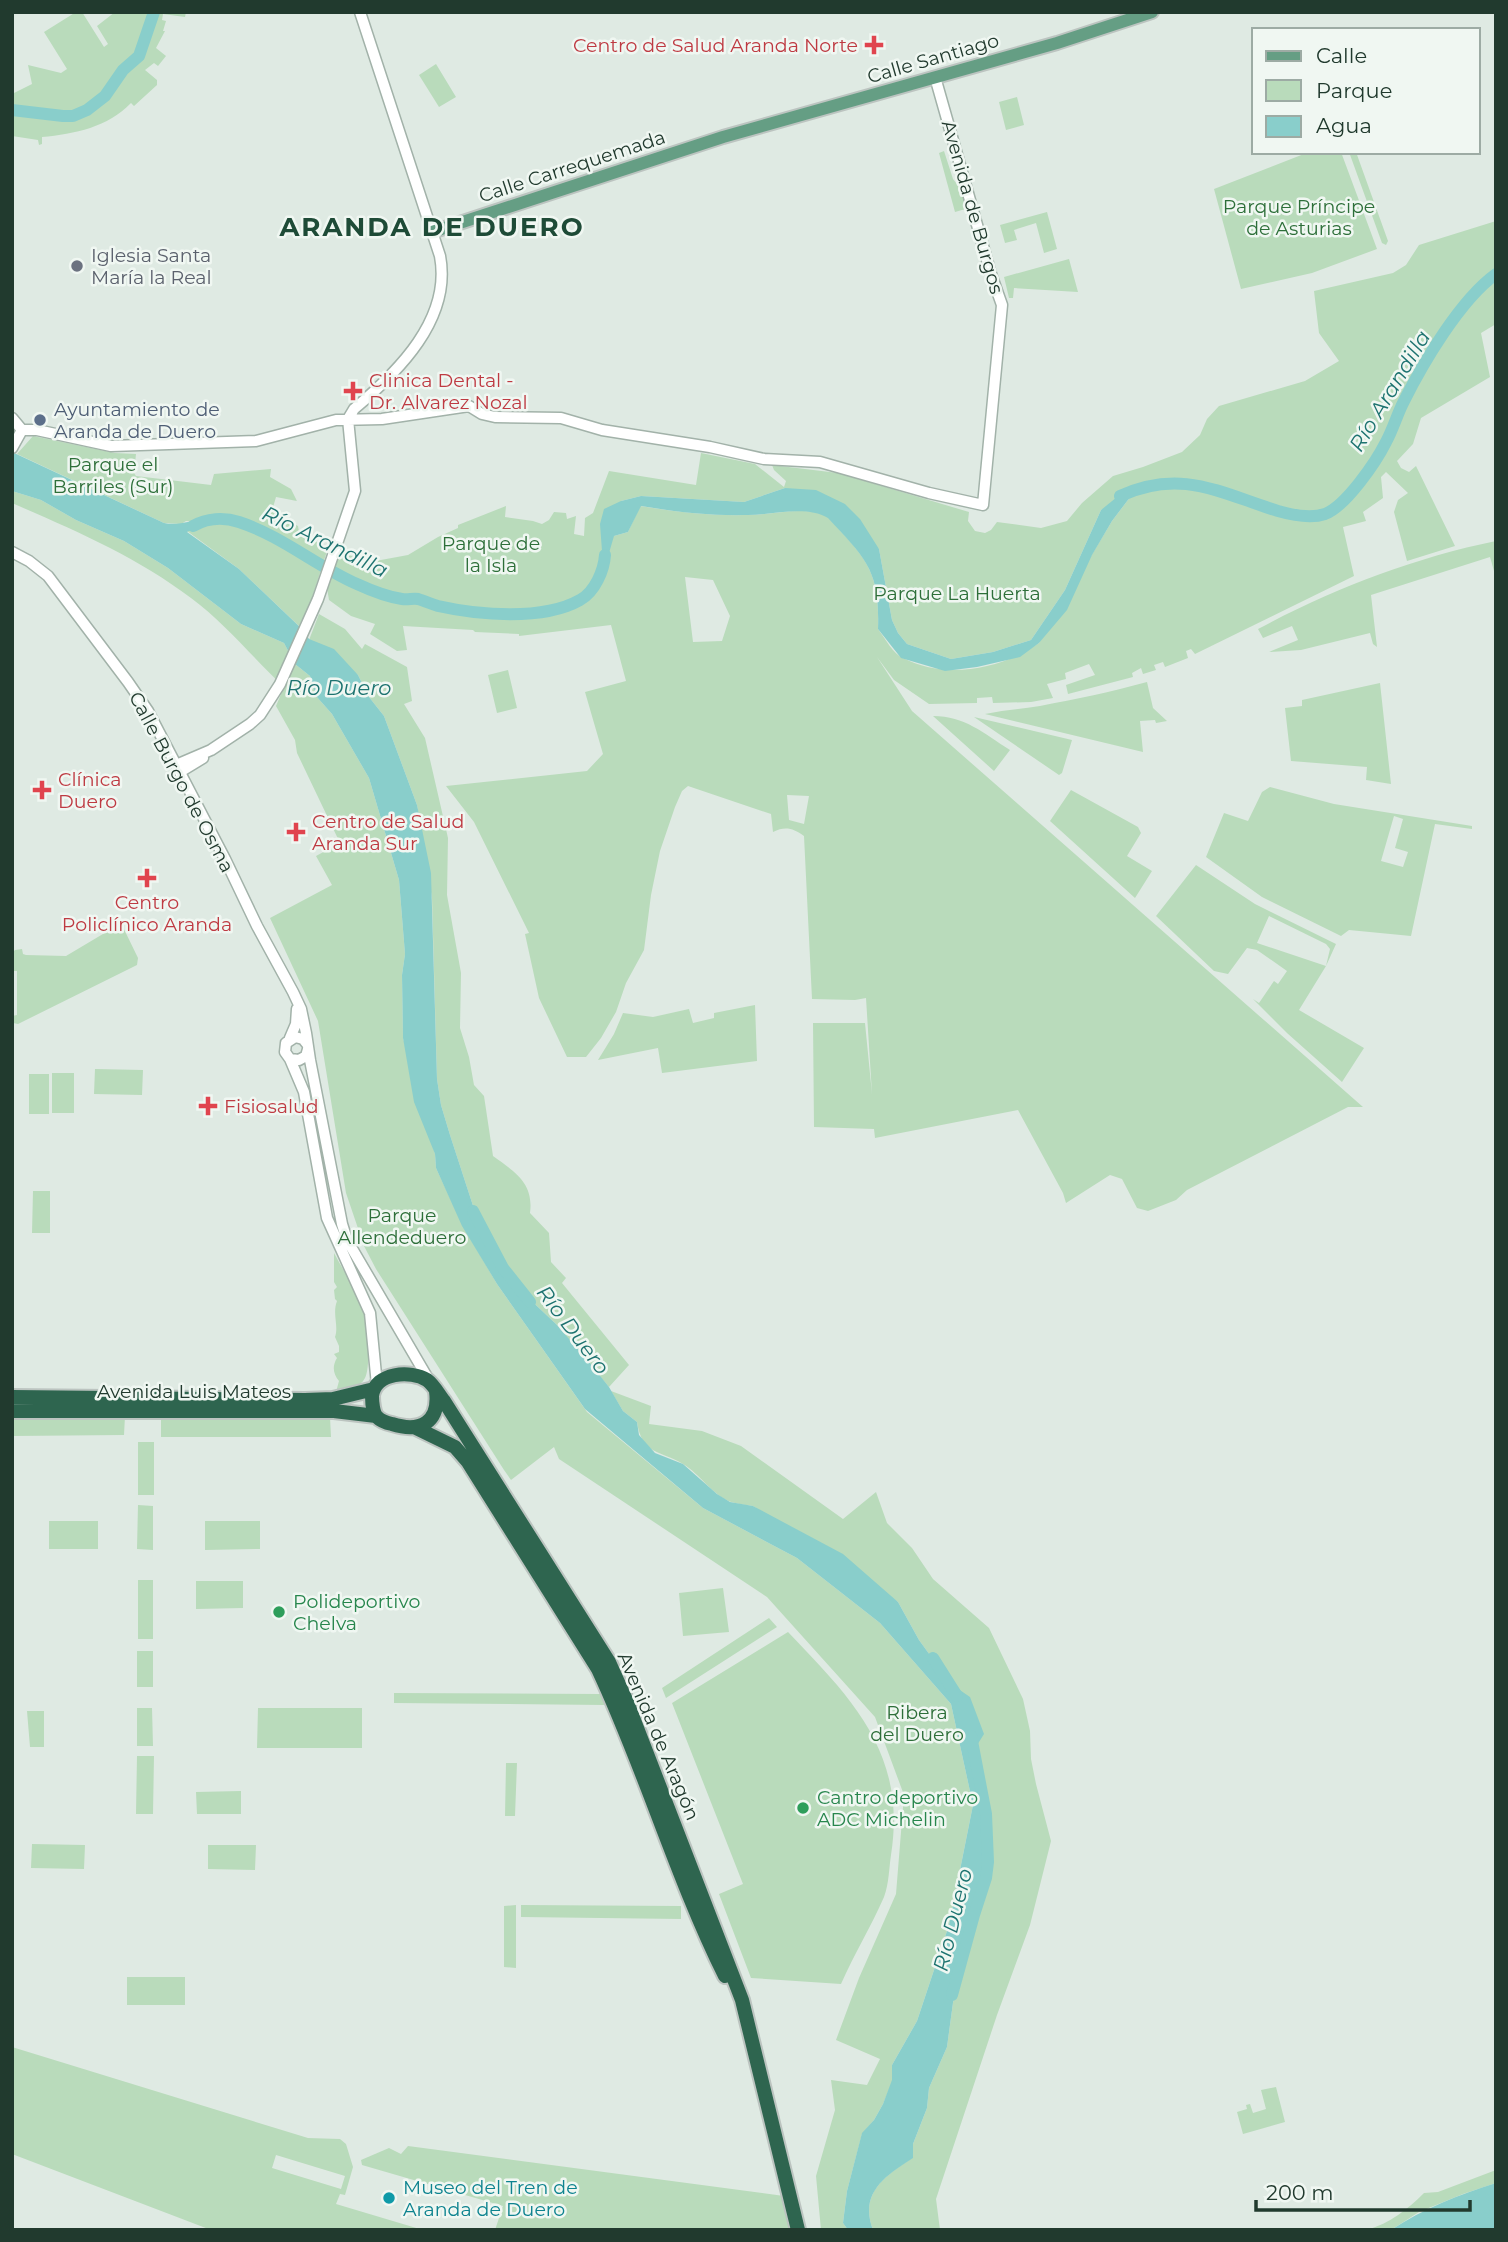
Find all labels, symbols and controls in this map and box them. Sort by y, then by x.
legend [1252,28,1480,154]
street label: Calle Santiago [865,29,1002,88]
place label: Centro de Salud Aranda Norte [573,34,858,57]
marker: Centro de Salud Aranda Norte [864,35,884,55]
text: Calle [1316,43,1367,68]
text: Parque [1316,78,1392,103]
text: Agua [1316,113,1372,138]
street label: Avenida de Burgos [937,118,1008,297]
street label: Calle Carrequemada [476,125,668,207]
park label: Parque Príncipe de Asturias [1223,195,1375,240]
district label: ARANDA DE DUERO [278,211,585,243]
place label: Iglesia Santa María la Real [91,244,212,289]
marker: Iglesia Santa María la Real [69,258,85,274]
water label: Río Arandilla [1344,326,1435,456]
place label: Clinica Dental - Dr. Alvarez Nozal [369,369,528,414]
marker: Clinica Dental - Dr. Alvarez Nozal [343,381,363,401]
place label: Ayuntamiento de Aranda de Duero [54,398,220,443]
marker: Ayuntamiento de Aranda de Duero [32,412,48,428]
park label: Parque el Barriles (Sur) [53,453,173,498]
water label: Río Arandilla [258,500,392,583]
park label: Parque de la Isla [442,532,540,577]
park label: Parque La Huerta [873,582,1041,605]
water label: Río Duero [287,675,391,700]
street label: Calle Burgo de Osma [124,688,239,877]
place label: Clínica Duero [58,768,122,813]
marker: Clínica Duero [32,780,52,800]
place label: Centro de Salud Aranda Sur [312,810,464,855]
marker: Centro de Salud Aranda Sur [286,822,306,842]
marker: Centro Policlínico Aranda [137,868,157,888]
place label: Centro Policlínico Aranda [62,891,232,936]
place label: Fisiosalud [224,1095,319,1118]
marker: Fisiosalud [198,1096,218,1116]
park label: Parque Allendeduero [338,1204,467,1249]
water label: Río Duero [532,1280,615,1379]
street label: Avenida Luis Mateos [97,1380,291,1403]
place label: Polideportivo Chelva [293,1590,420,1635]
marker: Polideportivo Chelva [271,1604,287,1620]
street label: Avenida de Aragón [613,1649,704,1824]
park label: Ribera del Duero [870,1701,964,1746]
place label: Cantro deportivo ADC Michelin [817,1786,978,1831]
marker: Cantro deportivo ADC Michelin [795,1800,811,1816]
water label: Río Duero [928,1866,977,1974]
scale bar [1256,2168,1470,2212]
place label: Museo del Tren de Aranda de Duero [403,2176,578,2221]
text: 200 m [1266,2180,1333,2205]
marker: Museo del Tren de Aranda de Duero [381,2190,397,2206]

